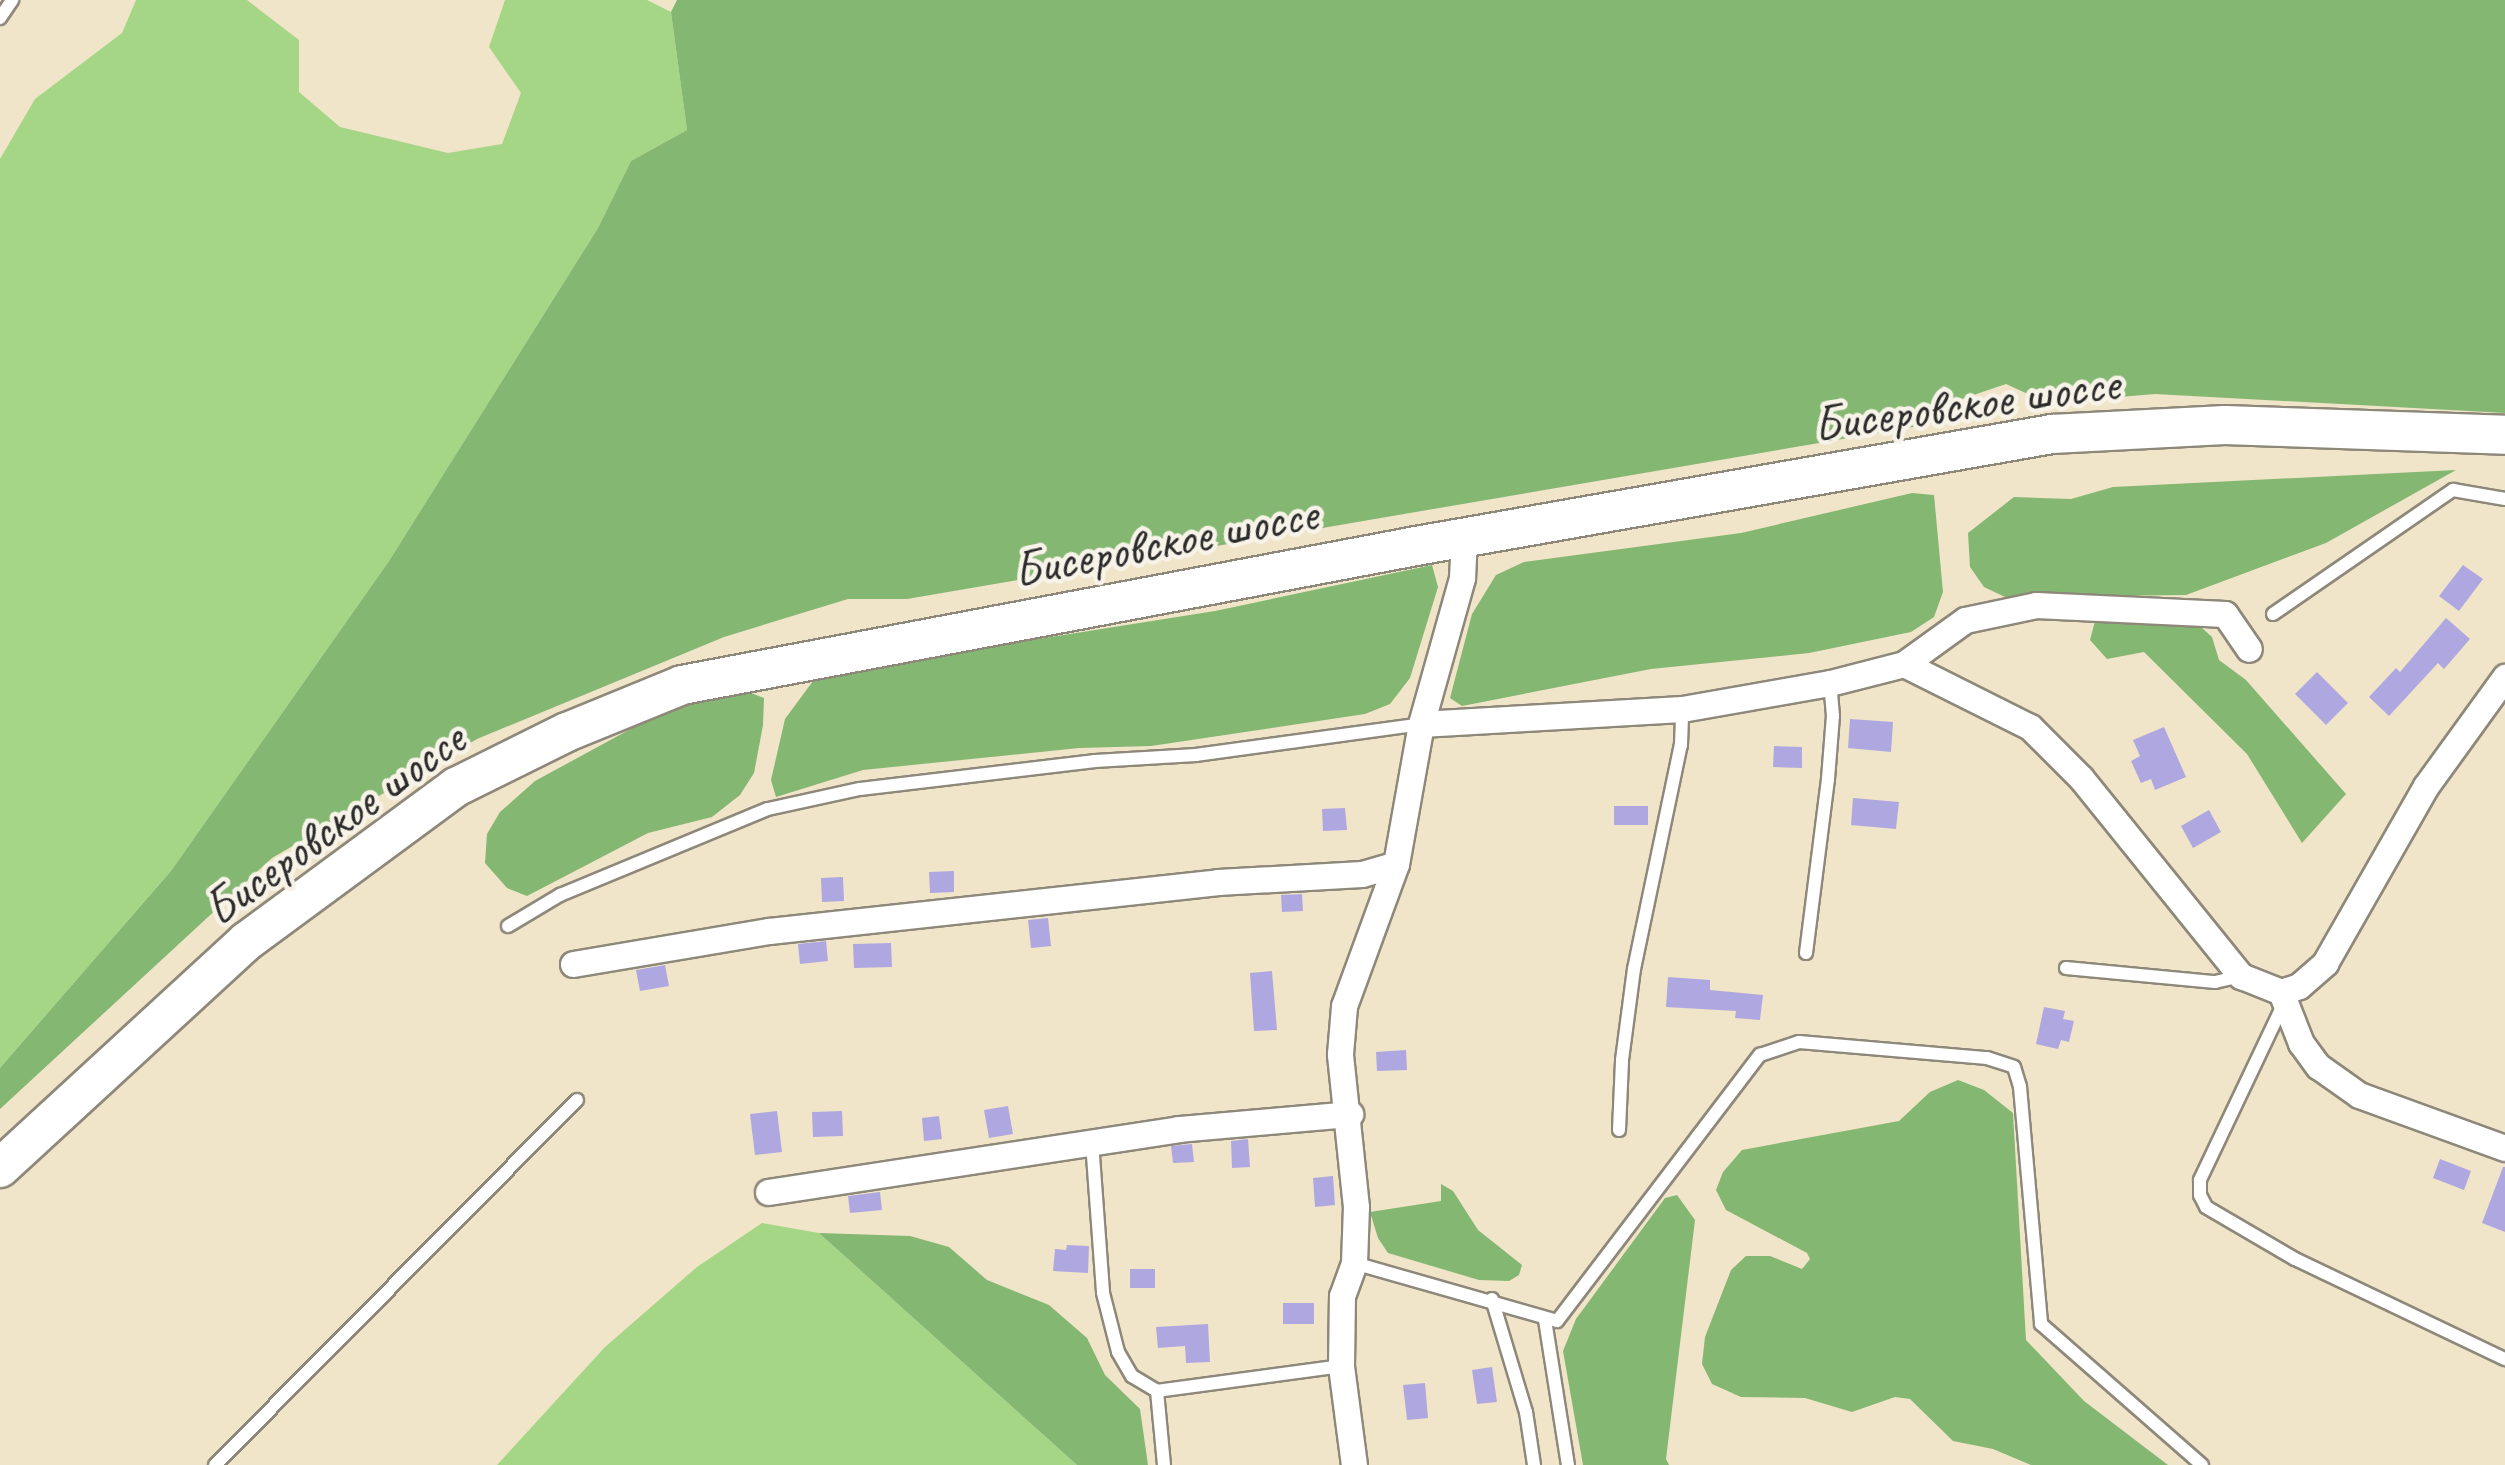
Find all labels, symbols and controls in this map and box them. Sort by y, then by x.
street label: Бисеровское шоссе [1808,353,2124,455]
street label: Бисеровское шоссе [1006,483,1324,601]
street label: Бисеровское шоссе [190,708,478,940]

